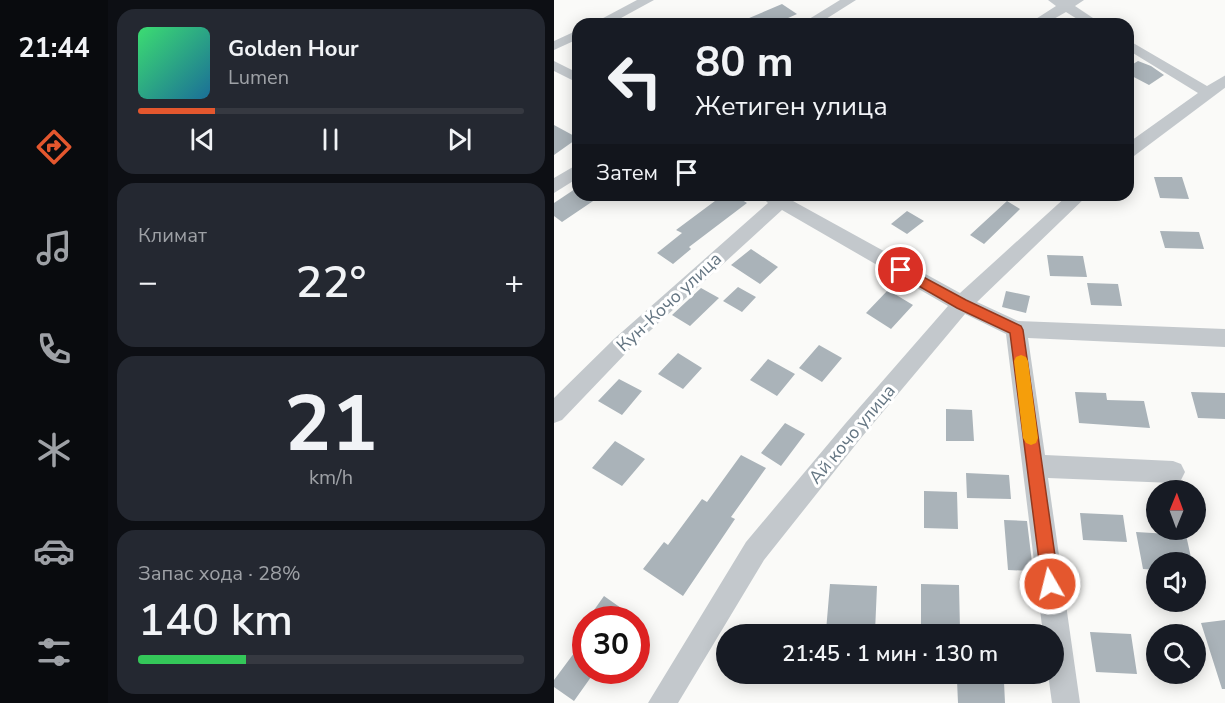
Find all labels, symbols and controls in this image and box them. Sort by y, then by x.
text: 21:44 [18,30,90,67]
text: Golden Hour [228,34,359,64]
text: 80 m [695,34,794,91]
icon: left [596,42,674,120]
text: Lumen [228,64,289,91]
text: Жетиген улица [695,88,888,125]
icon: previous [186,123,219,156]
icon: pause [314,123,347,156]
icon: next [443,123,476,156]
icon: directions [33,126,75,168]
icon: arrive [670,156,703,189]
text: Затем [596,158,658,188]
text: Климат [138,222,207,249]
icon: music [33,227,75,269]
pin [875,244,926,295]
street label: Кун-Кочо улица [611,247,727,357]
text: 22° [296,252,366,313]
icon: arrive [884,253,917,286]
text: − [138,260,158,305]
text: + [504,260,524,305]
icon: phone [33,328,75,370]
text: 21 [284,371,378,478]
street label: Ай кочо улица [803,379,901,489]
icon: climate [33,429,75,471]
text: km/h [309,464,353,491]
north arrow [1146,480,1206,540]
map controls [1146,480,1206,684]
icon: car [33,530,75,572]
position arrow [1018,552,1082,616]
button: sound [1146,552,1206,612]
text: Запас хода · 28% [138,560,301,587]
text: 140 km [138,590,293,651]
speed limit sign: 30 [572,606,650,684]
button: search [1146,624,1206,684]
icon: filters [33,631,75,673]
text: 21:45 · 1 мин · 130 m [782,639,998,669]

